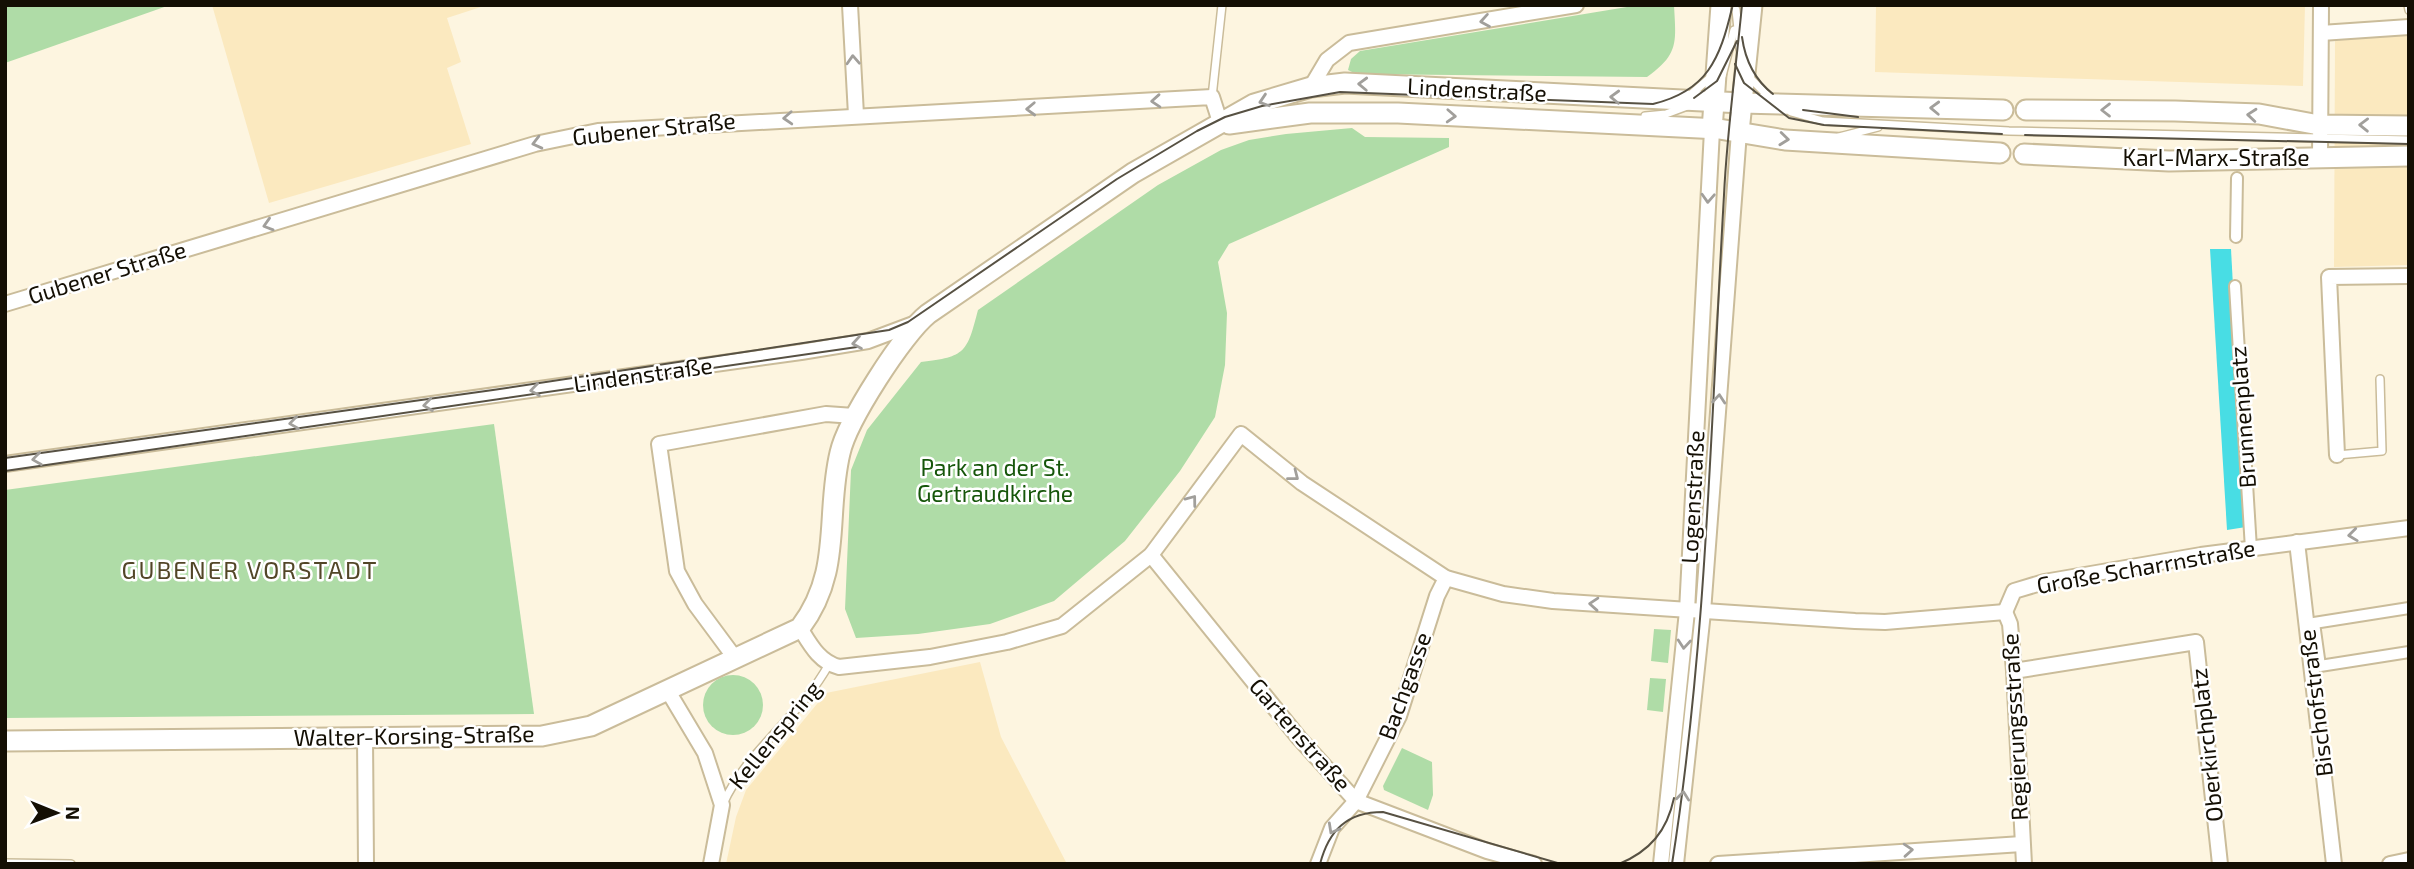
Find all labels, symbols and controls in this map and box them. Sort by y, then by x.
one-way arrow [1479,13,1491,28]
one-way arrow [845,55,860,66]
street label: Lindenstraße [1406,71,1548,107]
one-way arrow [1357,76,1368,92]
one-way arrow [1609,90,1620,105]
one-way arrow [1150,93,1161,108]
one-way arrow [1258,93,1270,107]
one-way arrow [1929,100,1940,115]
one-way arrow [1025,101,1036,116]
one-way arrow [2101,103,2112,118]
street label: Gubener Straße [571,106,737,150]
one-way arrow [1446,108,1457,123]
one-way arrow [2246,108,2257,123]
one-way arrow [782,111,793,126]
one-way arrow [2358,117,2369,133]
one-way arrow [1778,131,1789,146]
one-way arrow [532,135,544,150]
street label: Karl-Marx-Straße [2122,143,2310,171]
one-way arrow [1701,193,1716,204]
one-way arrow [263,216,275,231]
street label: Gubener Straße [24,235,189,309]
one-way arrow [851,335,863,350]
street label: Brunnenplatz [2223,345,2261,489]
street label: Lindenstraße [572,350,714,398]
one-way arrow [529,383,541,398]
one-way arrow [1711,393,1726,404]
one-way arrow [422,397,434,412]
one-way arrow [288,415,300,430]
street label: Logenstraße [1675,430,1709,564]
one-way arrow [31,451,43,466]
park label: Park an der St. Gertraudkirche [917,453,1073,507]
one-way arrow [1287,468,1299,481]
one-way arrow [1183,495,1196,508]
one-way arrow [2347,527,2359,542]
street label: Große Scharrnstraße [2034,533,2257,599]
district label: GUBENER VORSTADT [121,555,379,584]
one-way arrow [1588,597,1599,612]
street label: Bachgasse [1372,628,1436,743]
street label: Bischofstraße [2292,628,2338,778]
street label: Regierungsstraße [1995,633,2033,822]
one-way arrow [1677,639,1692,650]
street label: Oberkirchplatz [2184,667,2228,823]
street label: Gartenstraße [1244,672,1358,797]
street label: Kellenspring [722,674,826,794]
street label: Walter-Korsing-Straße [293,719,535,751]
north arrow [21,778,91,848]
one-way arrow [1676,790,1691,802]
text: N [62,806,85,820]
one-way arrow [1328,822,1341,835]
one-way arrow [1903,843,1914,858]

